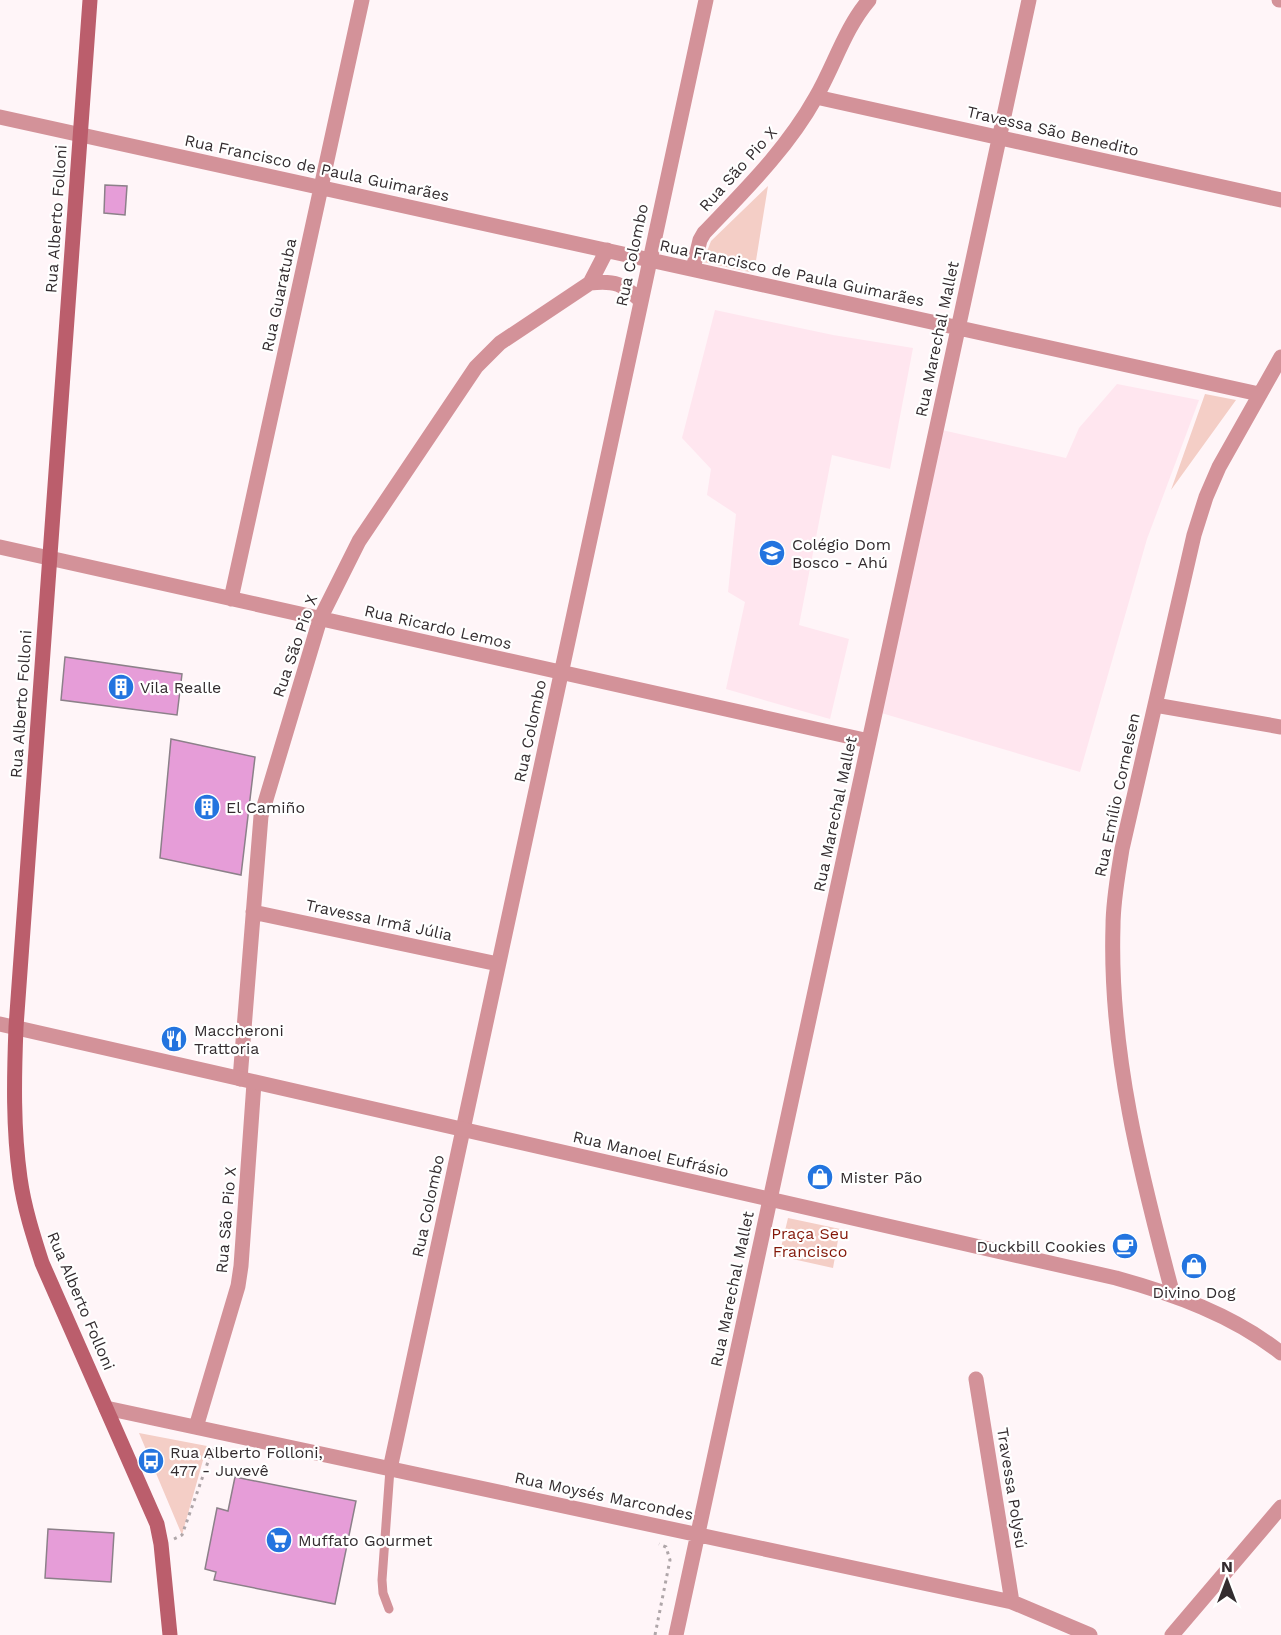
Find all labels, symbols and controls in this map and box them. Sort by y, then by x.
street label: Travessa São Benedito [965,102,1141,160]
street label: Rua São Pio X [695,123,781,215]
street label: Rua Francisco de Paula Guimarães [183,131,451,205]
street label: Rua Alberto Folloni [41,144,71,294]
street label: Rua Colombo [612,202,652,308]
street label: Rua Guaratuba [258,236,300,354]
street label: Rua Francisco de Paula Guimarães [658,236,926,310]
street label: Rua Marechal Mallet [911,259,963,418]
place label: Colégio Dom Bosco - Ahú [792,535,891,572]
school or university icon: Colégio Dom Bosco - Ahú [757,538,787,568]
street label: Rua São Pio X [269,592,322,700]
street label: Rua Ricardo Lemos [363,601,513,653]
street label: Rua Alberto Folloni [6,629,36,779]
building icon: Vila Realle [106,672,136,702]
place label: Vila Realle [140,678,221,697]
street label: Rua Colombo [510,678,550,784]
street label: Rua Emílio Cornelsen [1090,711,1144,879]
street label: Rua Marechal Mallet [809,734,861,893]
building icon: El Camiño [192,792,222,822]
place label: El Camiño [226,798,305,817]
street label: Travessa Irmã Júlia [304,895,454,945]
place label: Maccheroni Trattoria [194,1021,284,1058]
restaurant icon: Maccheroni Trattoria [159,1024,189,1054]
street label: Rua Manoel Eufrásio [571,1127,731,1181]
street label: Rua Colombo [408,1153,448,1259]
shop icon: Mister Pão [805,1162,835,1192]
street label: Rua São Pio X [212,1165,240,1274]
place label: Mister Pão [840,1168,922,1187]
street label: Rua Marechal Mallet [706,1209,758,1368]
park label: Praça Seu Francisco [771,1224,849,1261]
street label: Rua Alberto Folloni [43,1229,119,1373]
cafe icon: Duckbill Cookies [1110,1231,1140,1261]
place label: Duckbill Cookies [976,1237,1106,1256]
shop icon: Divino Dog [1179,1251,1209,1281]
place label: Divino Dog [1153,1283,1236,1302]
street label: Travessa Polysú [993,1426,1031,1550]
place label: Rua Alberto Folloni, 477 - Juvevê [170,1443,323,1480]
bus stop icon: Rua Alberto Folloni, 477 - Juvevê [136,1446,166,1476]
street label: Rua Moysés Marcondes [513,1468,695,1524]
supermarket icon: Muffato Gourmet [264,1525,294,1555]
place label: Muffato Gourmet [298,1531,433,1550]
north arrow [1197,1551,1257,1611]
text: N [1221,1557,1233,1576]

